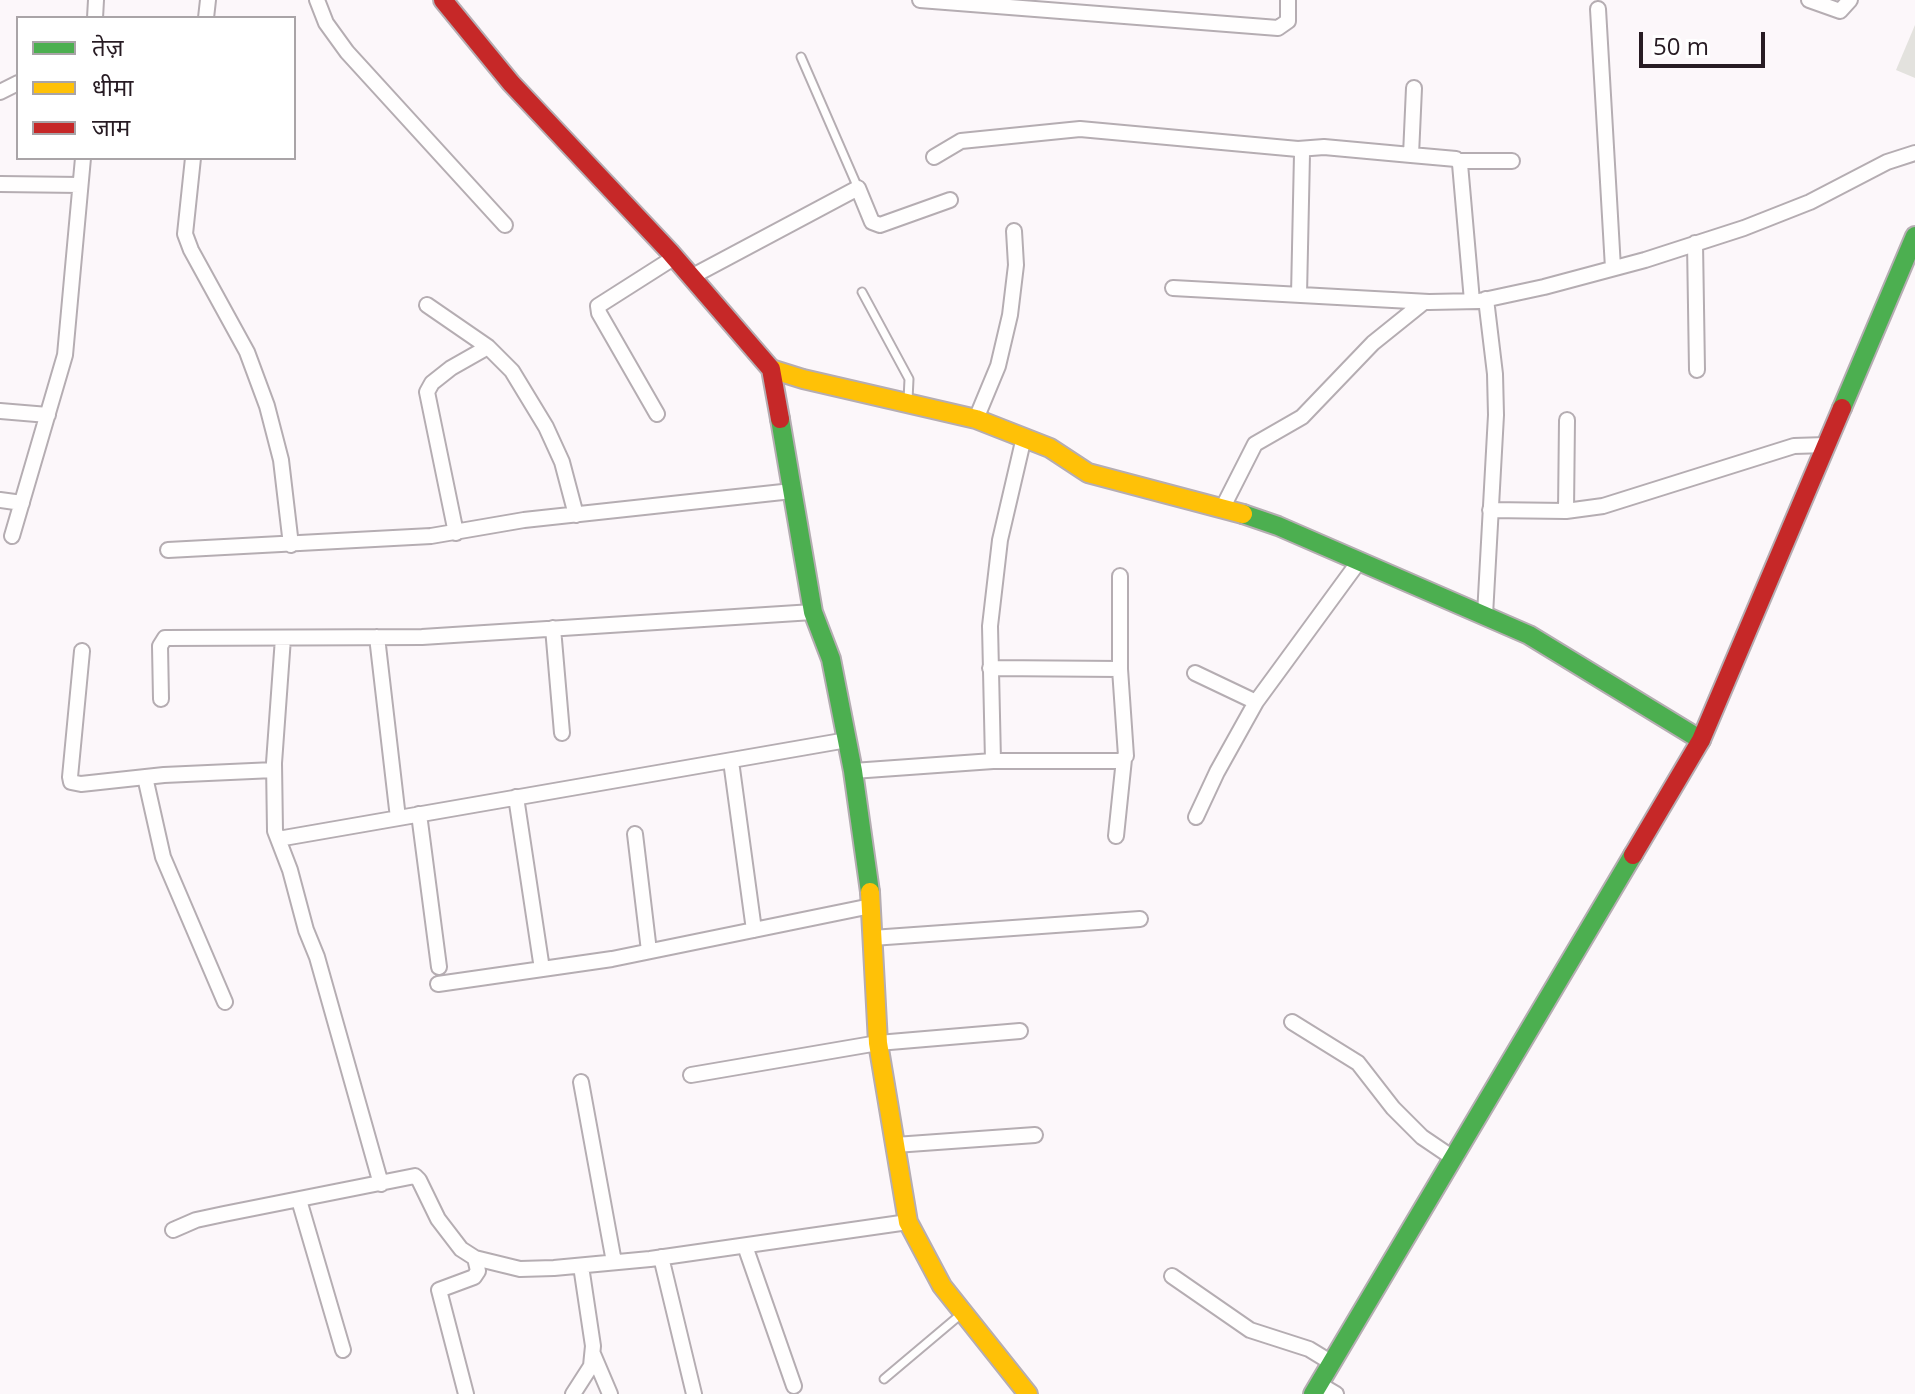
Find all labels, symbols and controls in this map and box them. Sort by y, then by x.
legend [16,16,296,160]
scale bar [1643,16,1769,66]
text: 50 m [1653,29,1709,62]
text: तेज़ [92,30,124,63]
text: धीमा [92,70,134,103]
text: जाम [92,110,130,143]

